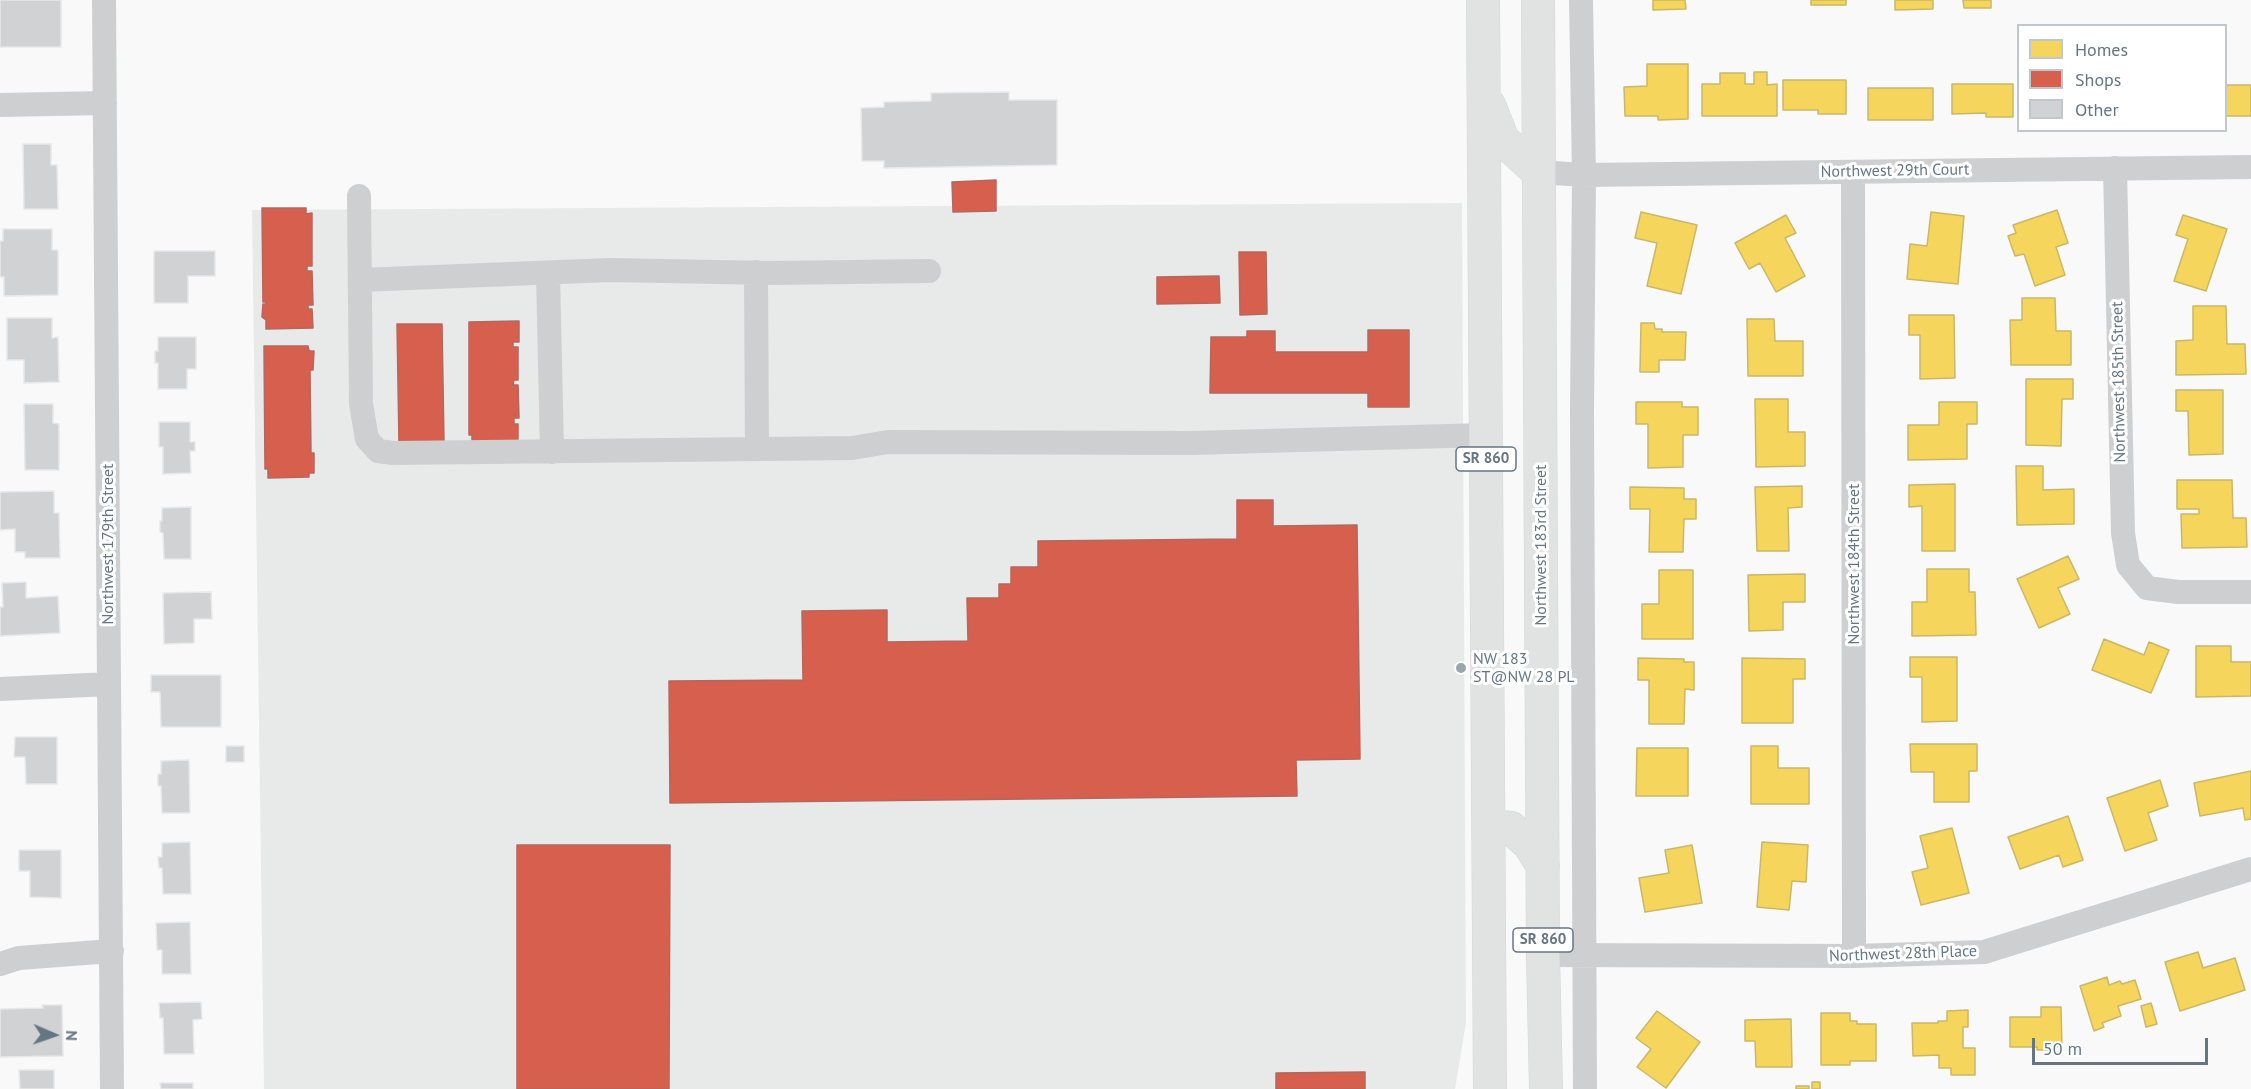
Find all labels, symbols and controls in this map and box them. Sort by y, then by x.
legend [2017,24,2227,132]
text: Homes [2075,38,2128,61]
text: Shops [2075,68,2121,91]
text: Other [2075,98,2119,121]
street label: Northwest 29th Court [1821,160,1969,182]
street label: Northwest 185th Street [2108,301,2130,463]
road number: SR 860 [1456,447,1516,471]
street label: Northwest 179th Street [98,463,118,625]
street label: Northwest 183rd Street [1531,465,1551,625]
street label: Northwest 184th Street [1844,483,1864,645]
place label: NW 183 ST@NW 28 PL [1473,649,1575,687]
marker: NW 183 ST@NW 28 PL [1454,661,1468,675]
road number: SR 860 [1513,928,1573,952]
street label: Northwest 28th Place [1829,942,1977,966]
north arrow [24,1005,84,1065]
scale bar [2035,1026,2210,1064]
text: N [62,1030,82,1041]
text: 50 m [2043,1037,2082,1060]

